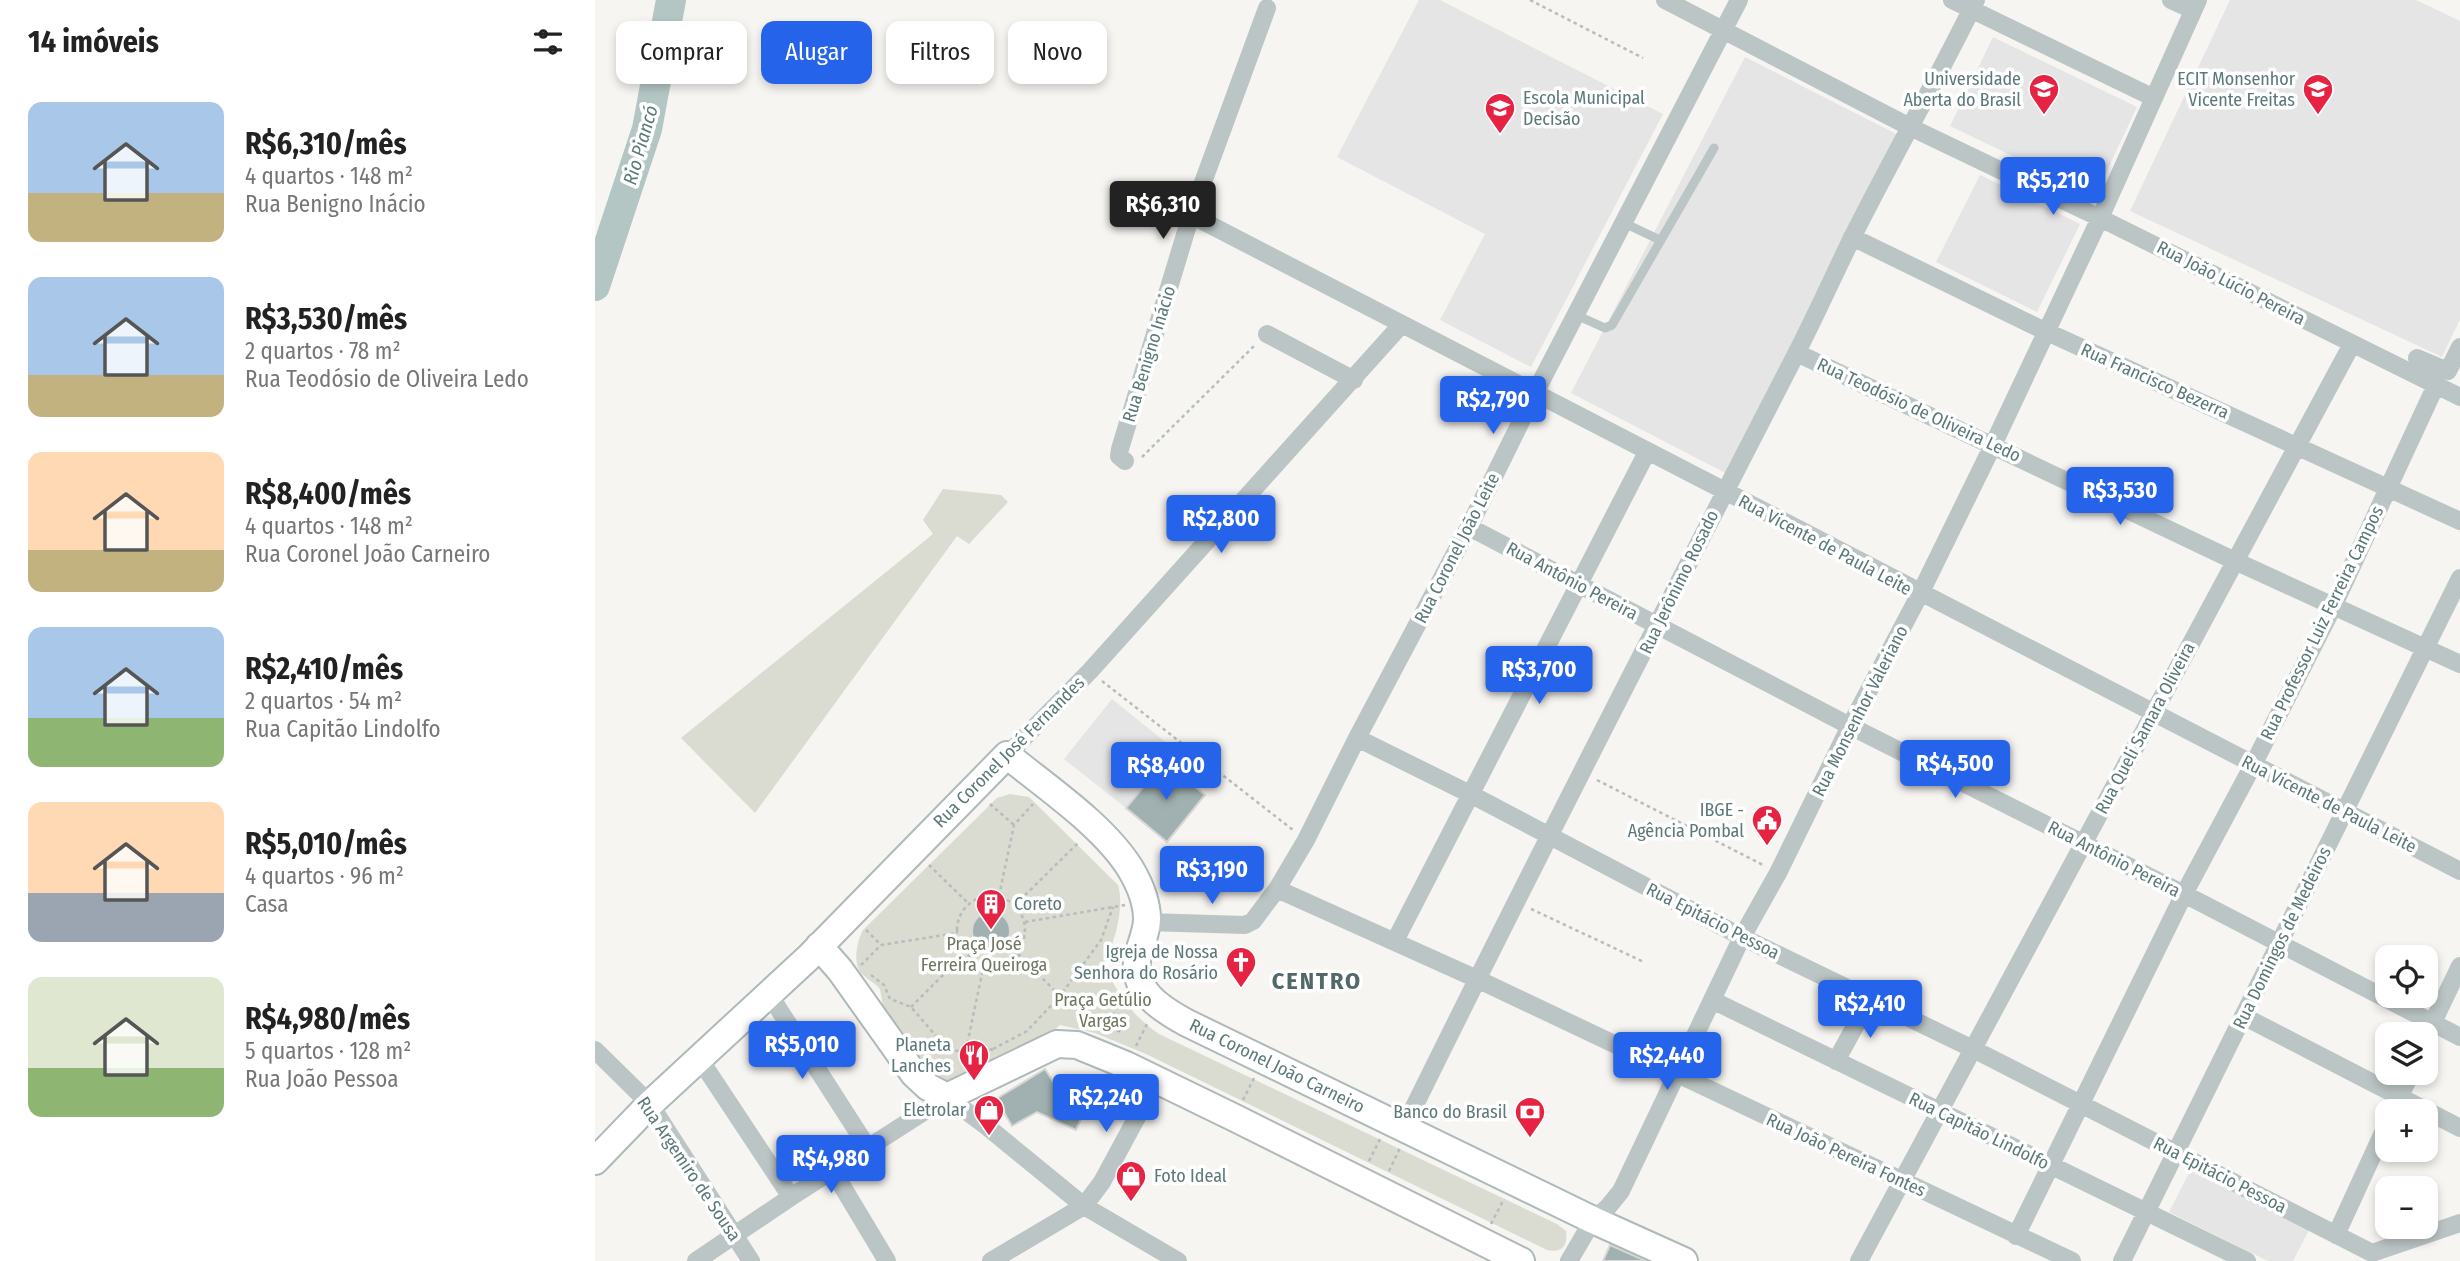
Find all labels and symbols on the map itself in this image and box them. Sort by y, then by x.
place label: Universidade Aberta do Brasil [1903,68,2021,111]
place label: ECIT Monsenhor Vicente Freitas [2177,68,2296,111]
school or university icon: Universidade Aberta do Brasil [2027,72,2061,116]
school or university icon: ECIT Monsenhor Vicente Freitas [2301,72,2335,116]
place label: Escola Municipal Decisão [1523,87,1645,130]
school or university icon: Escola Municipal Decisão [1483,91,1517,135]
water label: Rio Piancó [618,103,663,187]
pin: R$5,210 [1988,158,2118,217]
pin: R$6,310 [1098,182,1228,241]
street label: Rua João Lúcio Pereira [2153,236,2309,330]
street label: Rua Benigno Inácio [1118,283,1180,425]
street label: Rua Francisco Bezerra [2078,338,2233,424]
street label: Rua Teodósio de Oliveira Ledo [1814,353,2024,467]
pin: R$2,790 [1428,376,1558,436]
pin: R$3,530 [2055,468,2185,527]
street label: Rua Coronel João Leite [1410,469,1504,627]
street label: Rua Vicente de Paula Leite [1735,490,1916,600]
pin: R$2,800 [1156,496,1286,555]
street label: Rua Professor Luiz Ferreira Campos [2256,502,2389,744]
street label: Rua Jerônimo Rosado [1635,506,1723,658]
street label: Rua Antônio Pereira [1503,537,1642,625]
street label: Rua Monsenhor Valeriano [1807,622,1913,800]
street label: Rua Queli Samara Oliveira [2090,638,2200,818]
pin: R$3,700 [1474,646,1604,706]
street label: Rua Coronel José Fernandes [929,672,1089,832]
pin: R$4,500 [1890,740,2020,800]
pin: R$8,400 [1101,742,1231,802]
street label: Rua Vicente de Paula Leite [2238,750,2420,858]
place label: IBGE - Agência Pombal [1628,799,1744,842]
public building icon: IBGE - Agência Pombal [1750,803,1784,847]
street label: Rua Antônio Pereira [2044,816,2184,902]
street label: Rua Domingos de Medeiros [2228,843,2336,1033]
pin: R$3,190 [1147,846,1277,906]
street label: Rua Epitácio Pessoa [1643,878,1783,964]
building icon: Coreto [974,887,1008,931]
place label: Coreto [1014,893,1062,915]
park label: Praça José Ferreira Queiroga [921,933,1048,976]
place label: Igreja de Nossa Senhora do Rosário [1074,941,1218,984]
church icon: Igreja de Nossa Senhora do Rosário [1224,945,1258,989]
district label: CENTRO [1272,967,1362,995]
pin: R$2,410 [1805,981,1935,1040]
park label: Praça Getúlio Vargas [1054,989,1152,1032]
street label: Rua Coronel João Carneiro [1186,1014,1368,1118]
pin: R$5,010 [737,1021,867,1081]
pin: R$2,440 [1602,1032,1732,1092]
place label: Planeta Lanches [891,1034,951,1077]
restaurant icon: Planeta Lanches [957,1038,991,1082]
pin: R$2,240 [1041,1074,1171,1134]
street label: Rua Capitão Lindolfo [1905,1088,2053,1174]
street label: Rua Argemiro de Sousa [632,1093,746,1246]
shop icon: Eletrolar [972,1093,1006,1137]
bank icon: Banco do Brasil [1513,1095,1547,1139]
place label: Eletrolar [903,1099,967,1121]
place label: Banco do Brasil [1393,1101,1507,1123]
street label: Rua João Pereira Fontes [1763,1108,1929,1202]
street label: Rua Epitácio Pessoa [2150,1132,2290,1218]
pin: R$4,980 [766,1136,896,1195]
shop icon: Foto Ideal [1114,1159,1148,1203]
place label: Foto Ideal [1154,1165,1227,1187]

